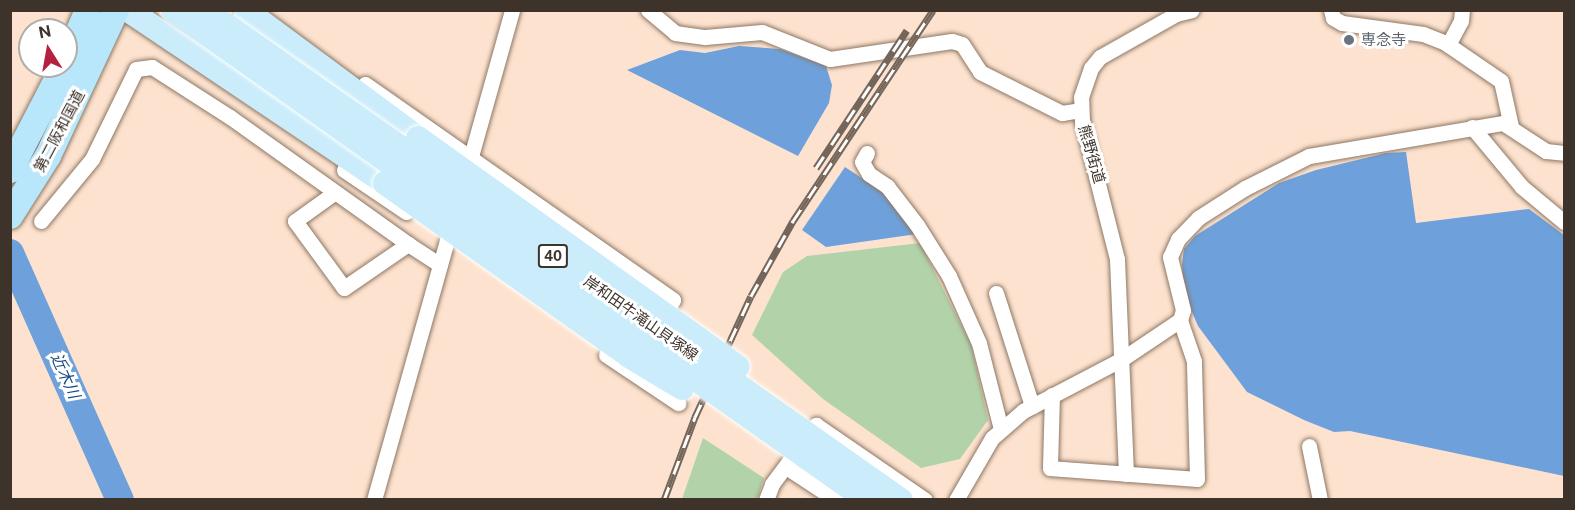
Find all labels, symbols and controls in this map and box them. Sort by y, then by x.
north arrow [18,18,78,78]
text: N [37,21,53,42]
place label: 専念寺 [1361,31,1406,49]
marker: 専念寺 [1342,33,1356,47]
street label: 第二阪和国道 [30,87,88,175]
street label: 熊野街道 [1075,123,1109,185]
road number: 40 [536,245,570,267]
street label: 岸和田牛滝山貝塚線 [581,272,701,364]
water label: 近木川 [46,350,84,402]

